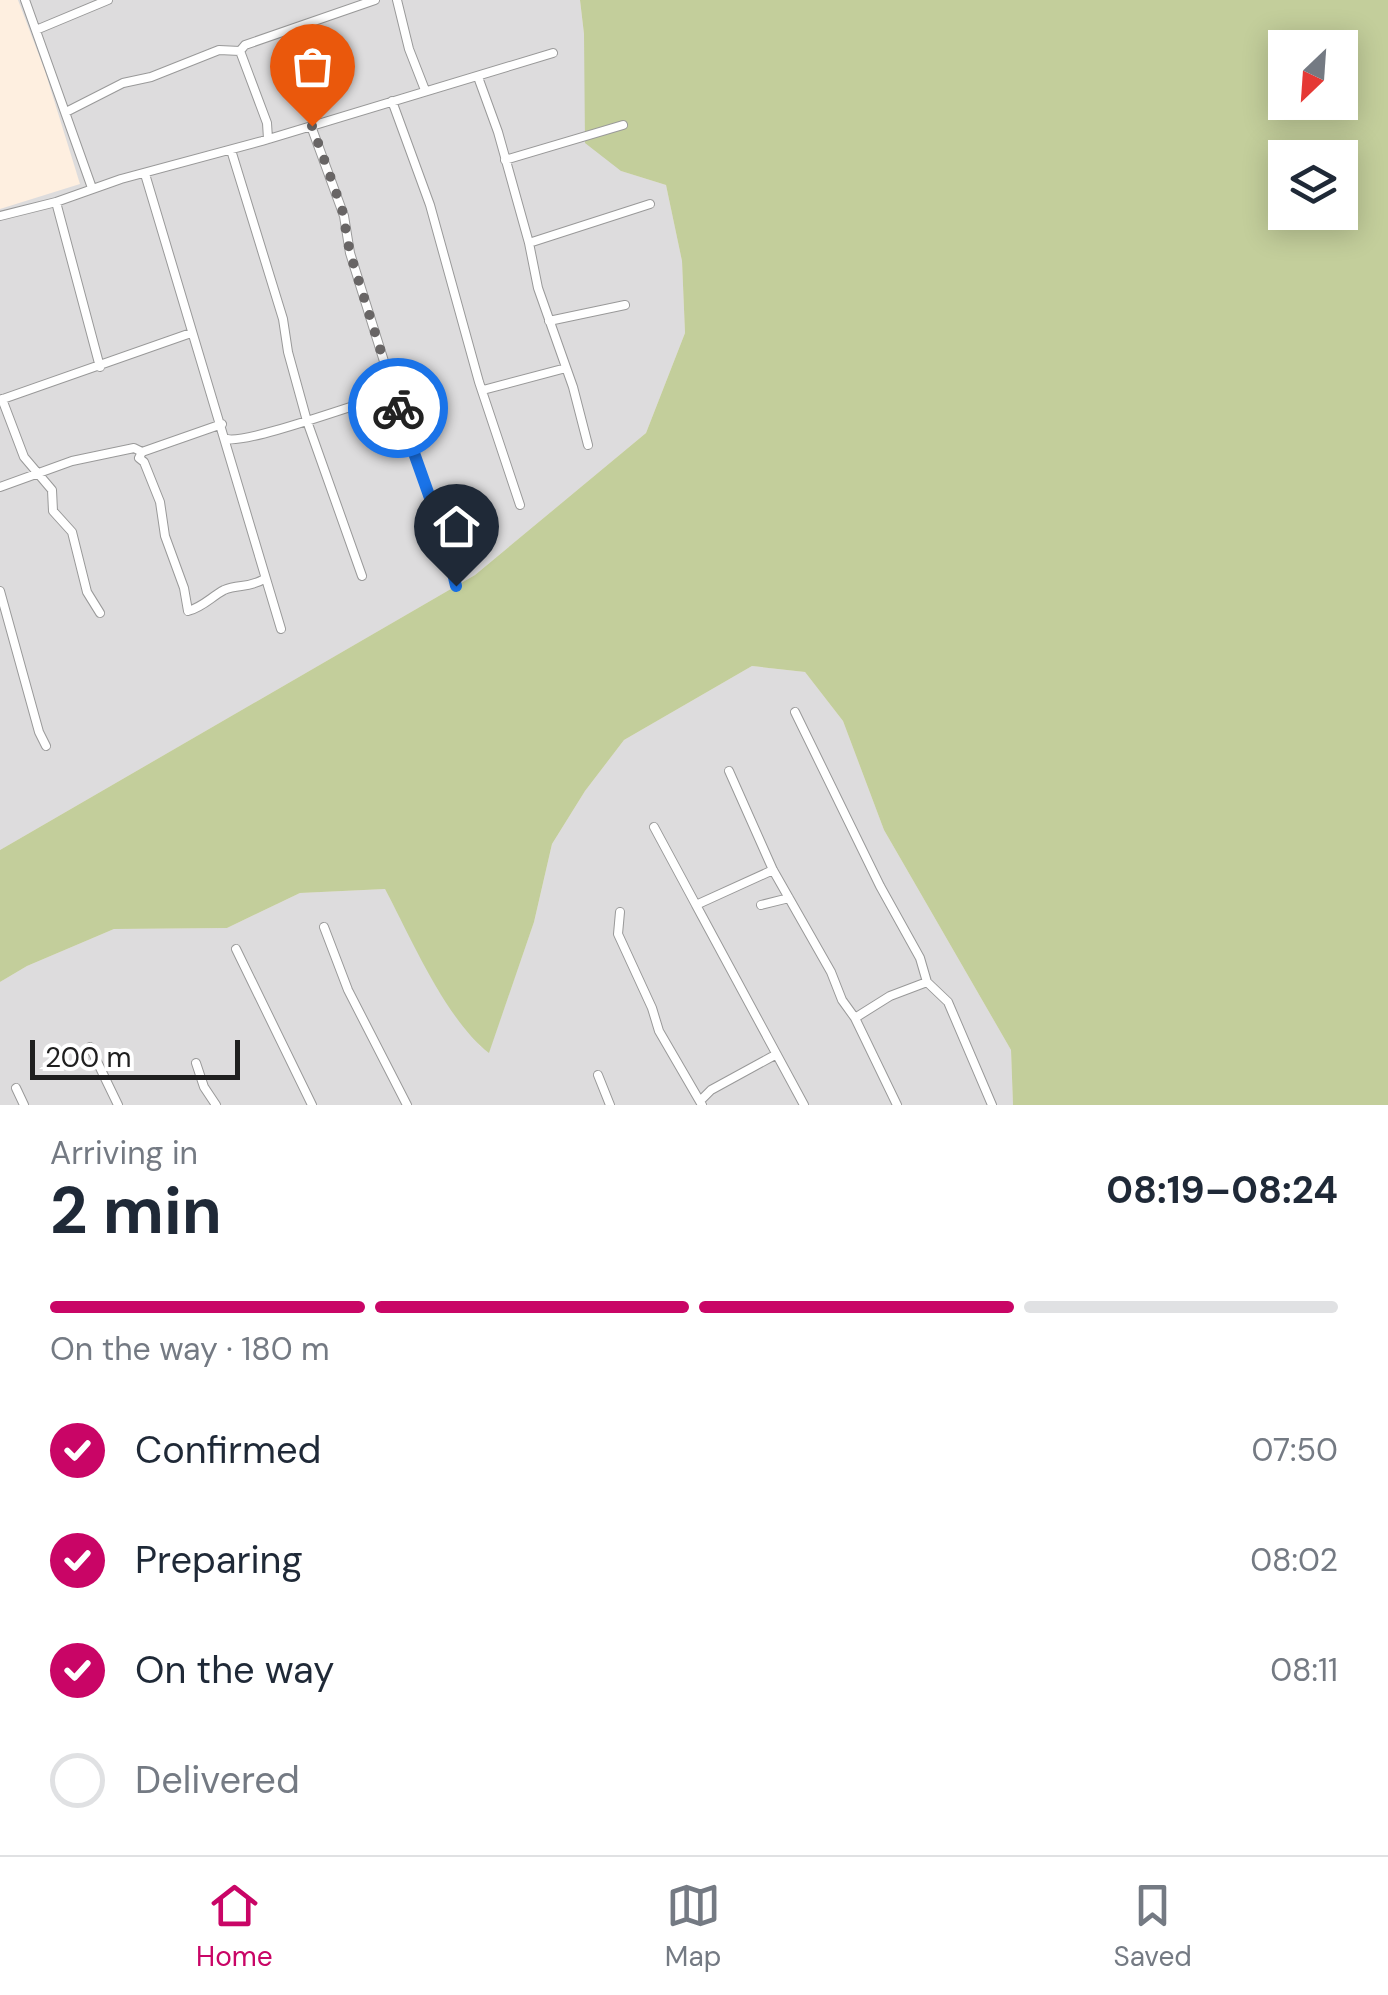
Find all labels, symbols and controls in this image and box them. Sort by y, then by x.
pin [270,24,355,127]
north arrow [1268,30,1358,120]
map controls [1268,30,1358,230]
icon: bag [285,39,340,94]
button: layers [1268,140,1358,230]
courier [348,358,448,458]
icon: bike [371,381,426,436]
pin [414,484,499,587]
icon: home [429,499,484,554]
scale bar [30,1035,240,1080]
text: 200 m [45,1039,132,1076]
text: Arriving in [50,1132,198,1174]
text: 08:19–08:24 [1106,1165,1338,1215]
text: 2 min [50,1169,222,1253]
text: On the way · 180 m [50,1328,330,1370]
icon: check [50,1423,105,1478]
text: Confirmed [135,1425,321,1475]
text: 07:50 [1252,1429,1338,1471]
icon: check [50,1533,105,1588]
text: Preparing [135,1535,303,1585]
text: 08:02 [1250,1539,1338,1581]
icon: check [50,1643,105,1698]
text: On the way [135,1645,334,1695]
text: 08:11 [1270,1649,1338,1691]
text: Delivered [135,1755,300,1805]
tab: Home [196,1878,273,1975]
tab: Map [665,1878,721,1975]
tab: Saved [1113,1878,1192,1975]

